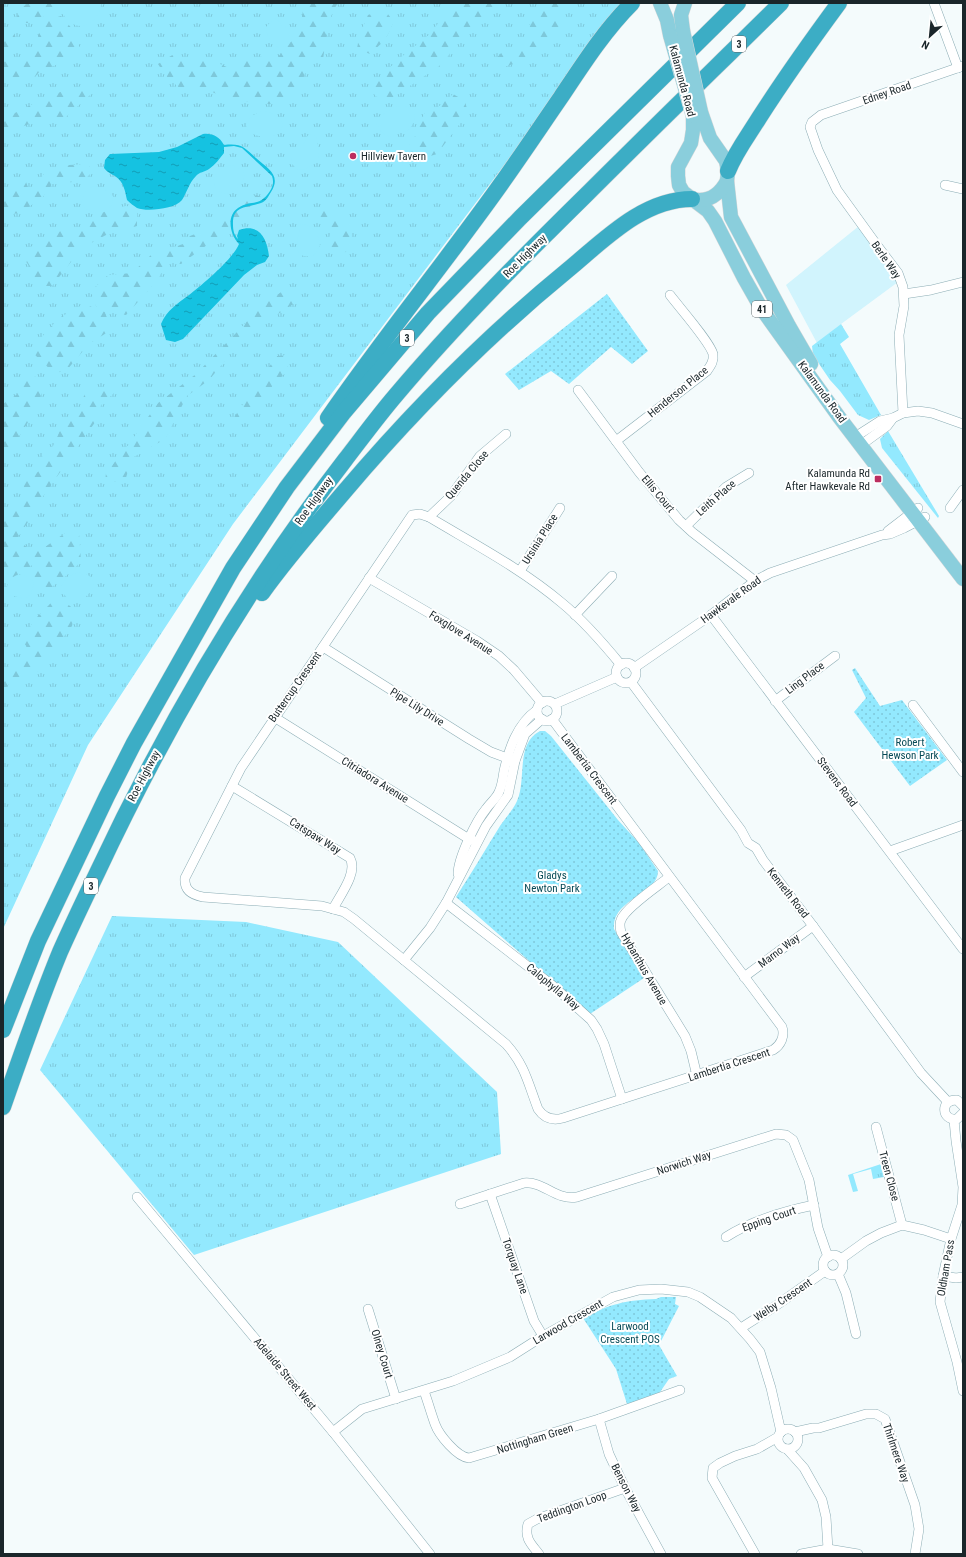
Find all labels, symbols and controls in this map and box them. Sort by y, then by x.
north arrow [910,16,950,56]
road number: 3 [732,36,746,52]
text: N [920,37,932,52]
street label: Kalamunda Road [666,44,698,118]
street label: Edney Road [861,79,913,107]
place label: Hillview Tavern [361,150,426,163]
marker: Hillview Tavern [348,151,358,161]
street label: Roe Highway [501,231,550,280]
street label: Berle Way [868,239,904,282]
road number: 41 [752,301,772,317]
road number: 3 [400,330,414,346]
street label: Kalamunda Road [795,359,849,425]
street label: Henderson Place [645,364,711,420]
street label: Quenda Close [443,448,491,502]
place label: Kalamunda Rd After Hawkevale Rd [785,467,870,493]
street label: Ellis Court [639,473,677,515]
street label: Roe Highway [292,474,336,527]
marker: Kalamunda Rd After Hawkevale Rd [873,474,883,484]
street label: Leith Place [694,477,738,519]
street label: Ursinia Place [519,511,561,567]
street label: Hawkevale Road [698,574,764,626]
street label: Foxglove Avenue [427,608,495,658]
street label: Buttercup Crescent [266,649,324,725]
street label: Ling Place [783,659,827,697]
street label: Pipe Lily Drive [388,685,446,729]
street label: Lambertia Crescent [558,731,620,807]
park label: Robert Hewson Park [881,736,939,762]
street label: Roe Highway [125,748,163,804]
street label: Citriadora Avenue [339,754,411,806]
street label: Stevens Road [814,755,860,809]
street label: Catspaw Way [287,815,343,857]
street label: Kenneth Road [764,865,812,921]
park label: Gladys Newton Park [524,869,580,895]
road number: 3 [84,878,98,894]
street label: Hybanthus Avenue [618,931,670,1007]
street label: Marno Way [756,931,803,971]
street label: Calophylla Way [524,961,583,1013]
street label: Lambertia Crescent [687,1046,771,1084]
street label: Norwich Way [655,1148,713,1178]
street label: Treen Close [876,1150,902,1202]
street label: Epping Court [740,1204,798,1234]
street label: Torquay Lane [499,1236,531,1296]
street label: Oldham Pass [935,1239,957,1297]
street label: Welby Crescent [752,1276,814,1324]
street label: Larwood Crescent [531,1297,605,1347]
park label: Larwood Crescent POS [600,1320,660,1346]
street label: Olney Court [368,1328,396,1380]
street label: Adelaide Street West [251,1335,319,1413]
street label: Nottingham Green [495,1421,575,1457]
street label: Thirlmere Way [880,1422,912,1485]
street label: Benson Way [608,1462,644,1515]
street label: Teddington Loop [536,1488,608,1526]

